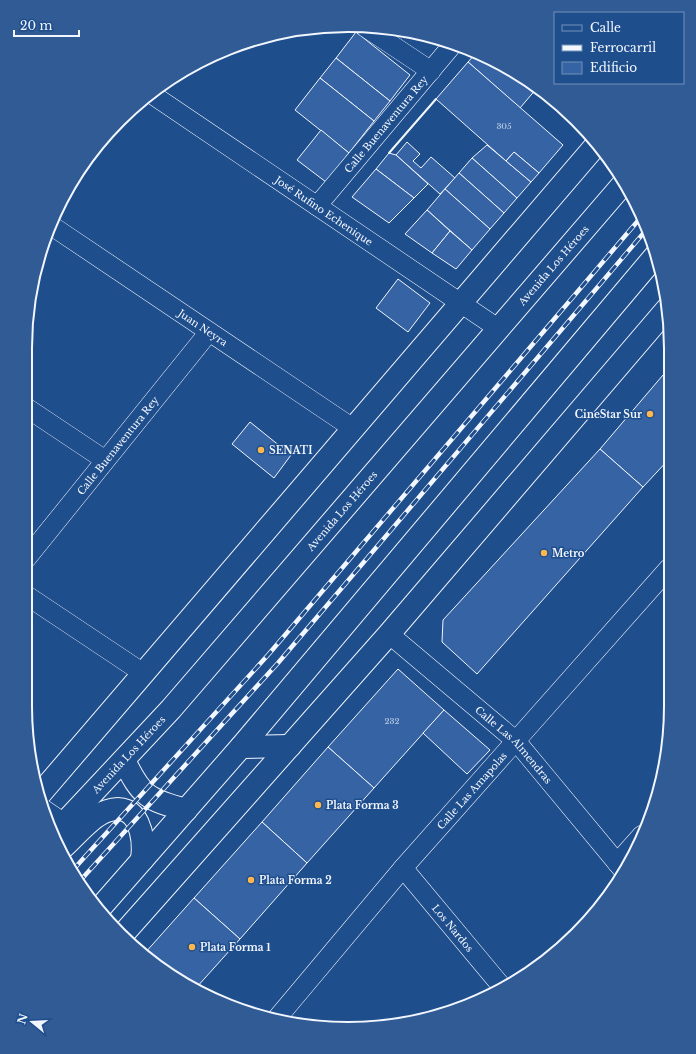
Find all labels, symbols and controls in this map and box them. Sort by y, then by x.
scale bar [14,12,79,38]
legend [554,12,684,84]
text: 20 m [20,18,52,33]
text: Calle [590,20,621,35]
text: Ferrocarril [590,40,656,55]
text: Edificio [590,60,637,75]
street label: Calle Buenaventura Rey [341,72,431,175]
house number: 305 [496,121,512,131]
street label: José Rufino Echenique [271,172,376,248]
street label: Avenida Los Héroes [515,222,592,309]
street label: Juan Neyra [174,305,231,349]
street label: Calle Buenaventura Rey [74,393,162,497]
place label: CineStar Sur [575,408,642,421]
marker: CineStar Sur [645,409,655,419]
place label: SENATI [269,444,312,457]
marker: SENATI [256,445,266,455]
street label: Avenida Los Héroes [303,468,380,554]
place label: Metro [552,547,585,560]
marker: Metro [539,548,549,558]
street label: Calle Las Almendras [473,703,555,786]
street label: Avenida Los Héroes [88,713,168,797]
house number: 232 [385,716,399,726]
street label: Calle Las Amapolas [434,749,510,832]
place label: Plata Forma 3 [326,799,399,812]
marker: Plata Forma 3 [313,800,323,810]
place label: Plata Forma 2 [259,874,332,887]
marker: Plata Forma 2 [246,875,256,885]
street label: Los Nardos [429,901,477,955]
place label: Plata Forma 1 [200,941,271,954]
marker: Plata Forma 1 [187,942,197,952]
north arrow [12,1002,52,1042]
text: N [14,1011,31,1026]

